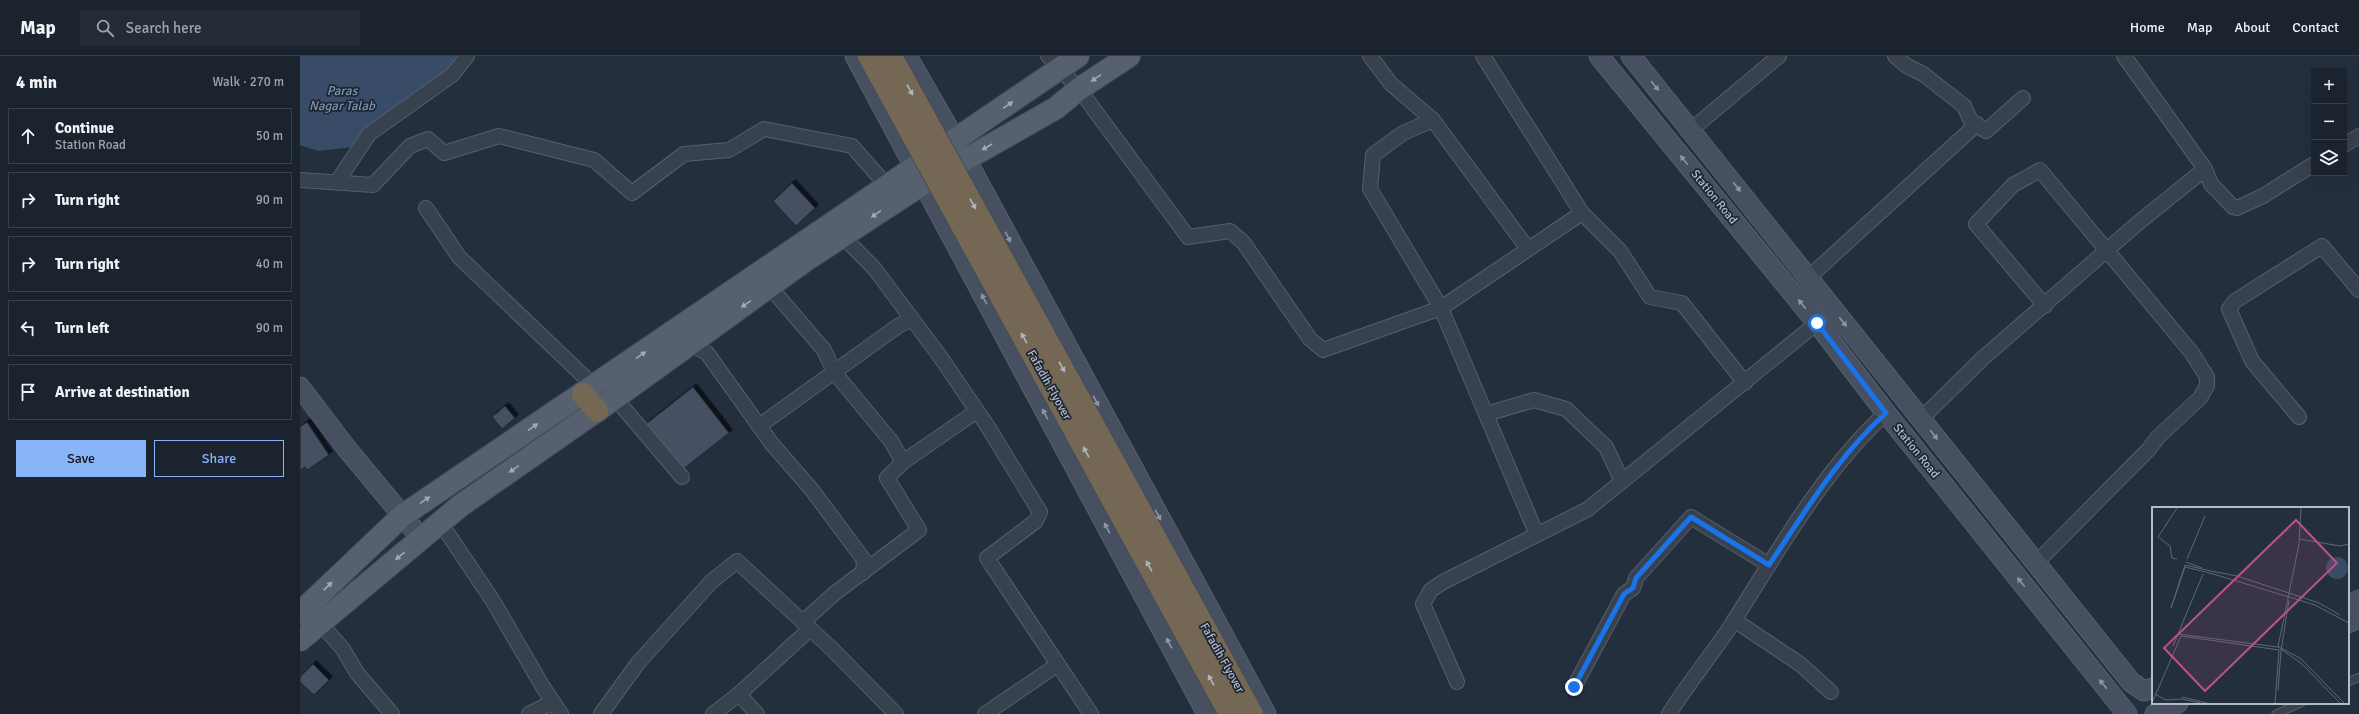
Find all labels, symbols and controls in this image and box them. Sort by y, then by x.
search box [80,10,360,46]
text: Map [20,16,56,40]
icon: search [94,17,116,39]
text: Search here [126,19,201,37]
text: Home [2130,19,2165,36]
text: Map [2187,19,2212,36]
text: About [2234,19,2270,36]
text: Contact [2292,19,2339,36]
map controls [2311,68,2347,176]
button: + [2311,68,2347,104]
text: 4 min [16,72,57,93]
text: Walk · 270 m [213,74,284,90]
one-way arrow [1091,74,1102,81]
one-way arrow [1651,81,1660,92]
water label: Paras Nagar Talab [309,83,376,114]
one-way arrow [907,84,913,96]
one-way arrow [1002,101,1013,109]
button: − [2311,104,2347,140]
text: Continue [55,119,114,137]
icon: ahead [17,125,39,147]
text: 50 m [256,128,283,144]
text: Station Road [55,137,126,153]
button: layers [2311,140,2347,176]
one-way arrow [981,143,993,150]
one-way arrow [1680,155,1689,166]
street label: Station Road [1688,167,1740,227]
one-way arrow [1732,182,1741,193]
icon: right [17,189,39,211]
text: Turn right [55,191,120,209]
text: 90 m [256,192,283,208]
one-way arrow [969,198,976,210]
one-way arrow [870,210,881,218]
one-way arrow [1004,231,1011,243]
icon: right [17,253,39,275]
text: Turn right [55,255,120,273]
text: 40 m [256,256,283,272]
one-way arrow [981,293,987,305]
one-way arrow [1797,299,1806,310]
one-way arrow [740,300,751,308]
route start [1808,314,1826,332]
icon: left [17,317,39,339]
one-way arrow [1839,317,1848,328]
text: Turn left [55,319,109,337]
text: 90 m [256,320,283,336]
one-way arrow [1020,332,1027,344]
street label: Fafadih Flyover [1024,347,1075,423]
one-way arrow [635,351,646,358]
one-way arrow [1059,361,1065,373]
icon: arrive [17,381,39,403]
text: Arrive at destination [55,383,190,401]
one-way arrow [1093,395,1099,407]
one-way arrow [1042,408,1049,420]
street label: Station Road [1890,421,1942,481]
one-way arrow [527,424,539,431]
one-way arrow [1929,429,1938,440]
button: Save [16,440,146,477]
button: Share [154,440,284,477]
one-way arrow [1083,446,1089,458]
one-way arrow [508,465,520,472]
one-way arrow [420,496,431,504]
inset map [2152,507,2349,704]
one-way arrow [1155,509,1161,521]
one-way arrow [1104,523,1110,534]
one-way arrow [394,551,405,560]
one-way arrow [1145,560,1152,572]
one-way arrow [2017,577,2026,588]
one-way arrow [323,582,333,591]
street label: Fafadih Flyover [1197,620,1248,696]
one-way arrow [1166,637,1172,649]
one-way arrow [1208,674,1215,686]
route end [1565,678,1583,696]
one-way arrow [2098,678,2107,689]

